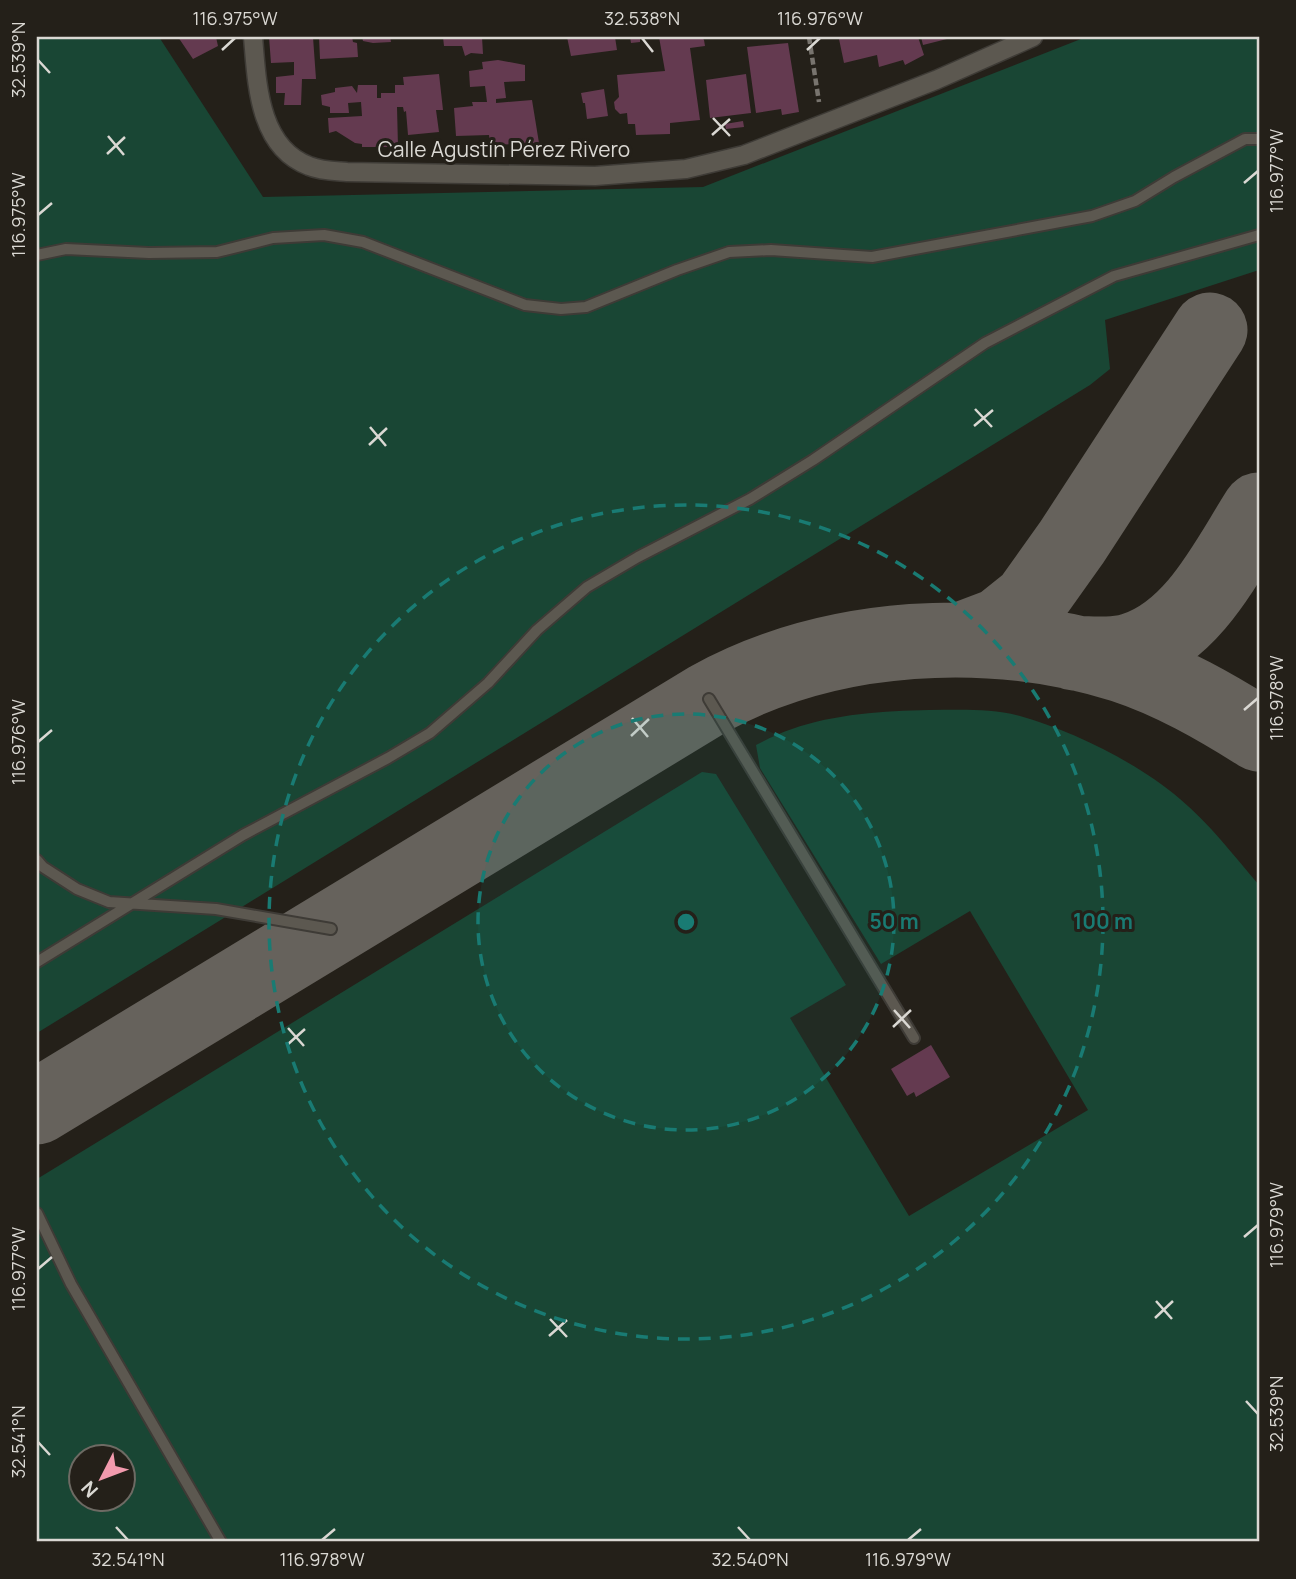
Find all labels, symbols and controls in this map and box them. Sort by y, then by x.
text: 116.975°W [192,6,278,30]
text: 32.538°N [604,6,680,30]
text: 116.976°W [777,6,863,30]
text: 32.539°N [6,22,30,98]
text: 116.977°W [1264,129,1288,213]
street label: Calle Agustín Pérez Rivero [378,135,630,163]
text: 116.975°W [6,172,30,258]
text: 116.978°W [1264,655,1288,741]
text: 116.976°W [6,699,30,785]
text: 50 m [869,907,919,935]
text: 100 m [1073,907,1133,935]
centre of rings [674,910,698,934]
text: 116.979°W [1264,1182,1288,1268]
text: 116.977°W [6,1227,30,1311]
text: 32.539°N [1264,1376,1288,1452]
text: 32.541°N [6,1405,30,1479]
north arrow [66,1442,136,1512]
text: N [75,1476,104,1503]
text: 32.541°N [91,1547,165,1571]
text: 116.978°W [279,1547,365,1571]
text: 32.540°N [711,1547,789,1571]
text: 116.979°W [865,1547,951,1571]

